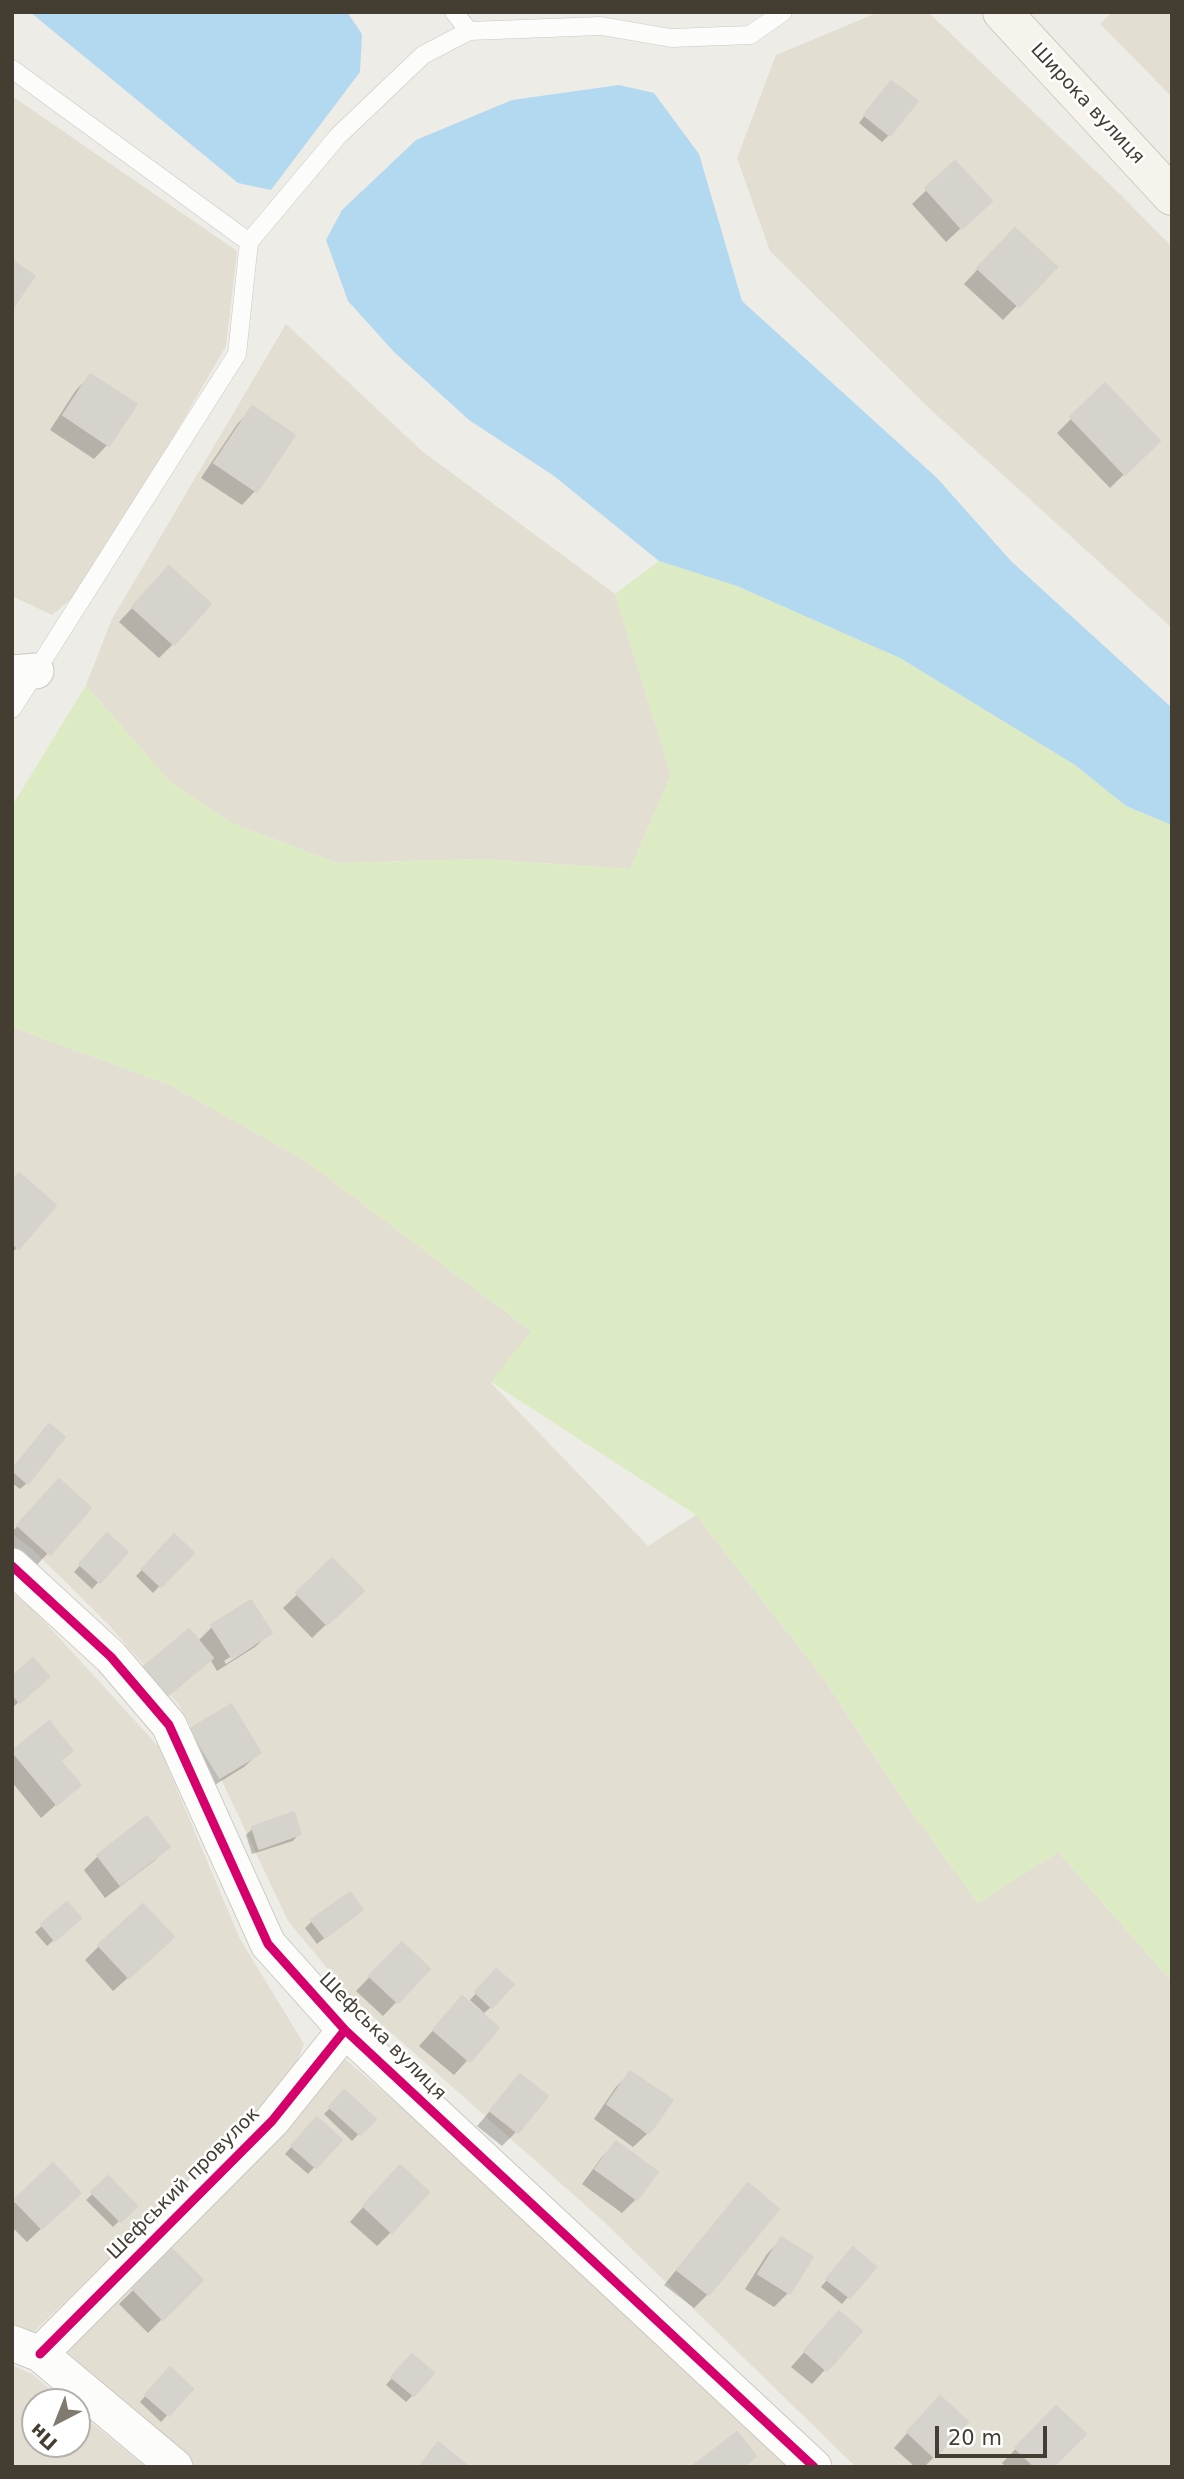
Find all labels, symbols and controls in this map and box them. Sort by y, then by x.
street label: Широка вулиця [1025,39,1149,169]
street label: Шефська вулиця [314,1969,450,2105]
street label: Шефський провулок [103,2103,265,2265]
north arrow [21,2388,91,2458]
scale bar [939,2412,1051,2456]
text: Пн [25,2419,61,2455]
text: 20 m [948,2426,1002,2450]

